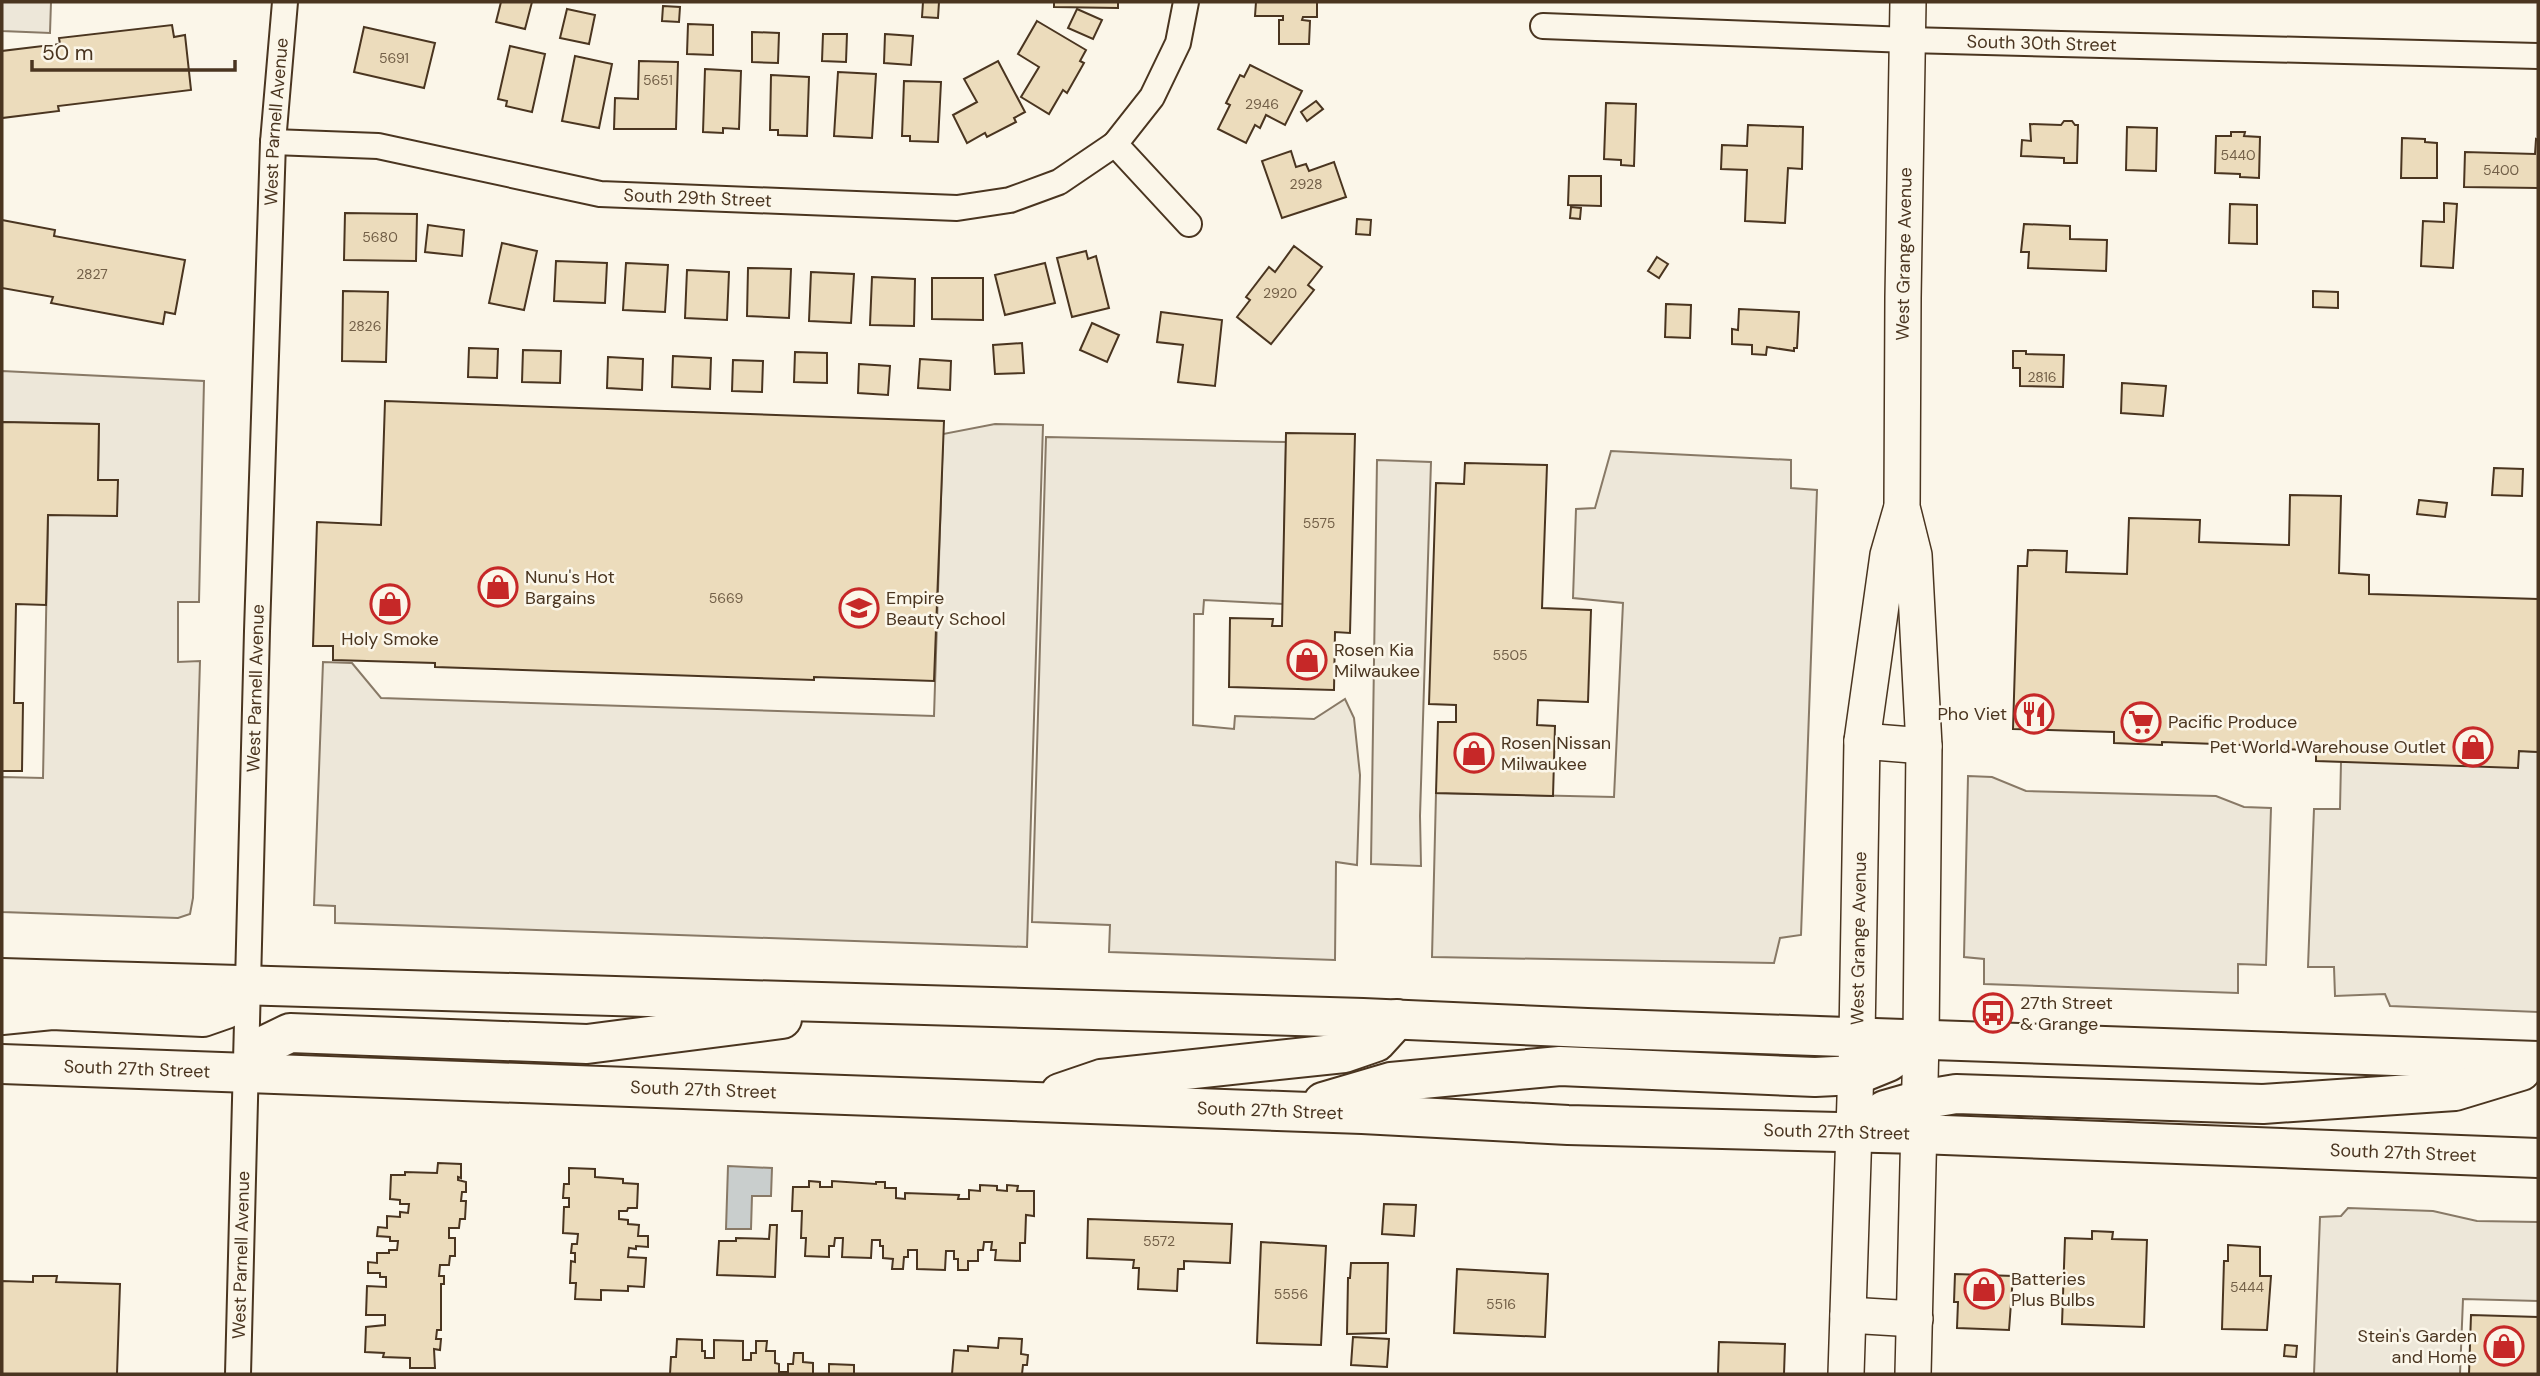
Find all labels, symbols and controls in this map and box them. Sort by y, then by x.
scale bar [32,28,234,72]
street label: South 30th Street [1966,29,2117,57]
street label: West Parnell Avenue [259,37,294,206]
text: 50 m [42,39,93,67]
house number: 5691 [379,49,409,67]
house number: 5651 [643,71,673,89]
house number: 2946 [1245,95,1279,113]
house number: 5440 [2220,146,2256,164]
house number: 5400 [2483,161,2519,179]
street label: West Grange Avenue [1890,167,1918,341]
house number: 2928 [1290,175,1322,193]
street label: South 29th Street [623,183,772,213]
house number: 5680 [362,228,398,246]
house number: 2827 [76,265,108,283]
house number: 2920 [1263,284,1297,302]
house number: 2826 [349,317,381,335]
house number: 2816 [2027,368,2057,386]
house number: 5575 [1303,514,1335,532]
place label: Nunu's Hot Bargains [525,565,615,610]
shop icon: Nunu's Hot Bargains [477,566,519,608]
shop icon: Holy Smoke [369,583,411,625]
place label: Empire Beauty School [886,586,1005,631]
school or university icon: Empire Beauty School [838,587,880,629]
house number: 5669 [709,589,744,607]
street label: West Parnell Avenue [241,604,270,773]
place label: Holy Smoke [341,627,439,651]
place label: Rosen Kia Milwaukee [1334,638,1420,683]
shop icon: Rosen Kia Milwaukee [1286,639,1328,681]
house number: 5505 [1492,646,1528,664]
restaurant icon: Pho Viet [2013,693,2055,735]
supermarket icon: Pacific Produce [2120,701,2162,743]
place label: Pho Viet [1937,702,2007,726]
place label: Pacific Produce [2168,710,2297,734]
shop icon: Pet World Warehouse Outlet [2452,726,2494,768]
place label: Rosen Nissan Milwaukee [1501,731,1611,776]
shop icon: Rosen Nissan Milwaukee [1453,732,1495,774]
place label: Pet World Warehouse Outlet [2210,735,2446,759]
street label: West Grange Avenue [1845,851,1872,1025]
place label: 27th Street & Grange [2020,991,2113,1036]
bus stop icon: 27th Street & Grange [1972,992,2014,1034]
street label: South 27th Street [63,1054,211,1084]
street label: South 27th Street [630,1075,777,1104]
street label: South 27th Street [1196,1096,1344,1125]
street label: South 27th Street [1763,1118,1910,1146]
street label: South 27th Street [2330,1138,2477,1168]
street label: West Parnell Avenue [227,1171,255,1340]
house number: 5572 [1143,1232,1175,1250]
place label: Batteries Plus Bulbs [2011,1267,2095,1312]
shop icon: Batteries Plus Bulbs [1963,1268,2005,1310]
house number: 5444 [2230,1278,2265,1296]
house number: 5556 [1274,1285,1308,1303]
house number: 5516 [1486,1295,1516,1313]
place label: Stein's Garden and Home [2357,1324,2477,1369]
shop icon: Stein's Garden and Home [2483,1325,2525,1367]

